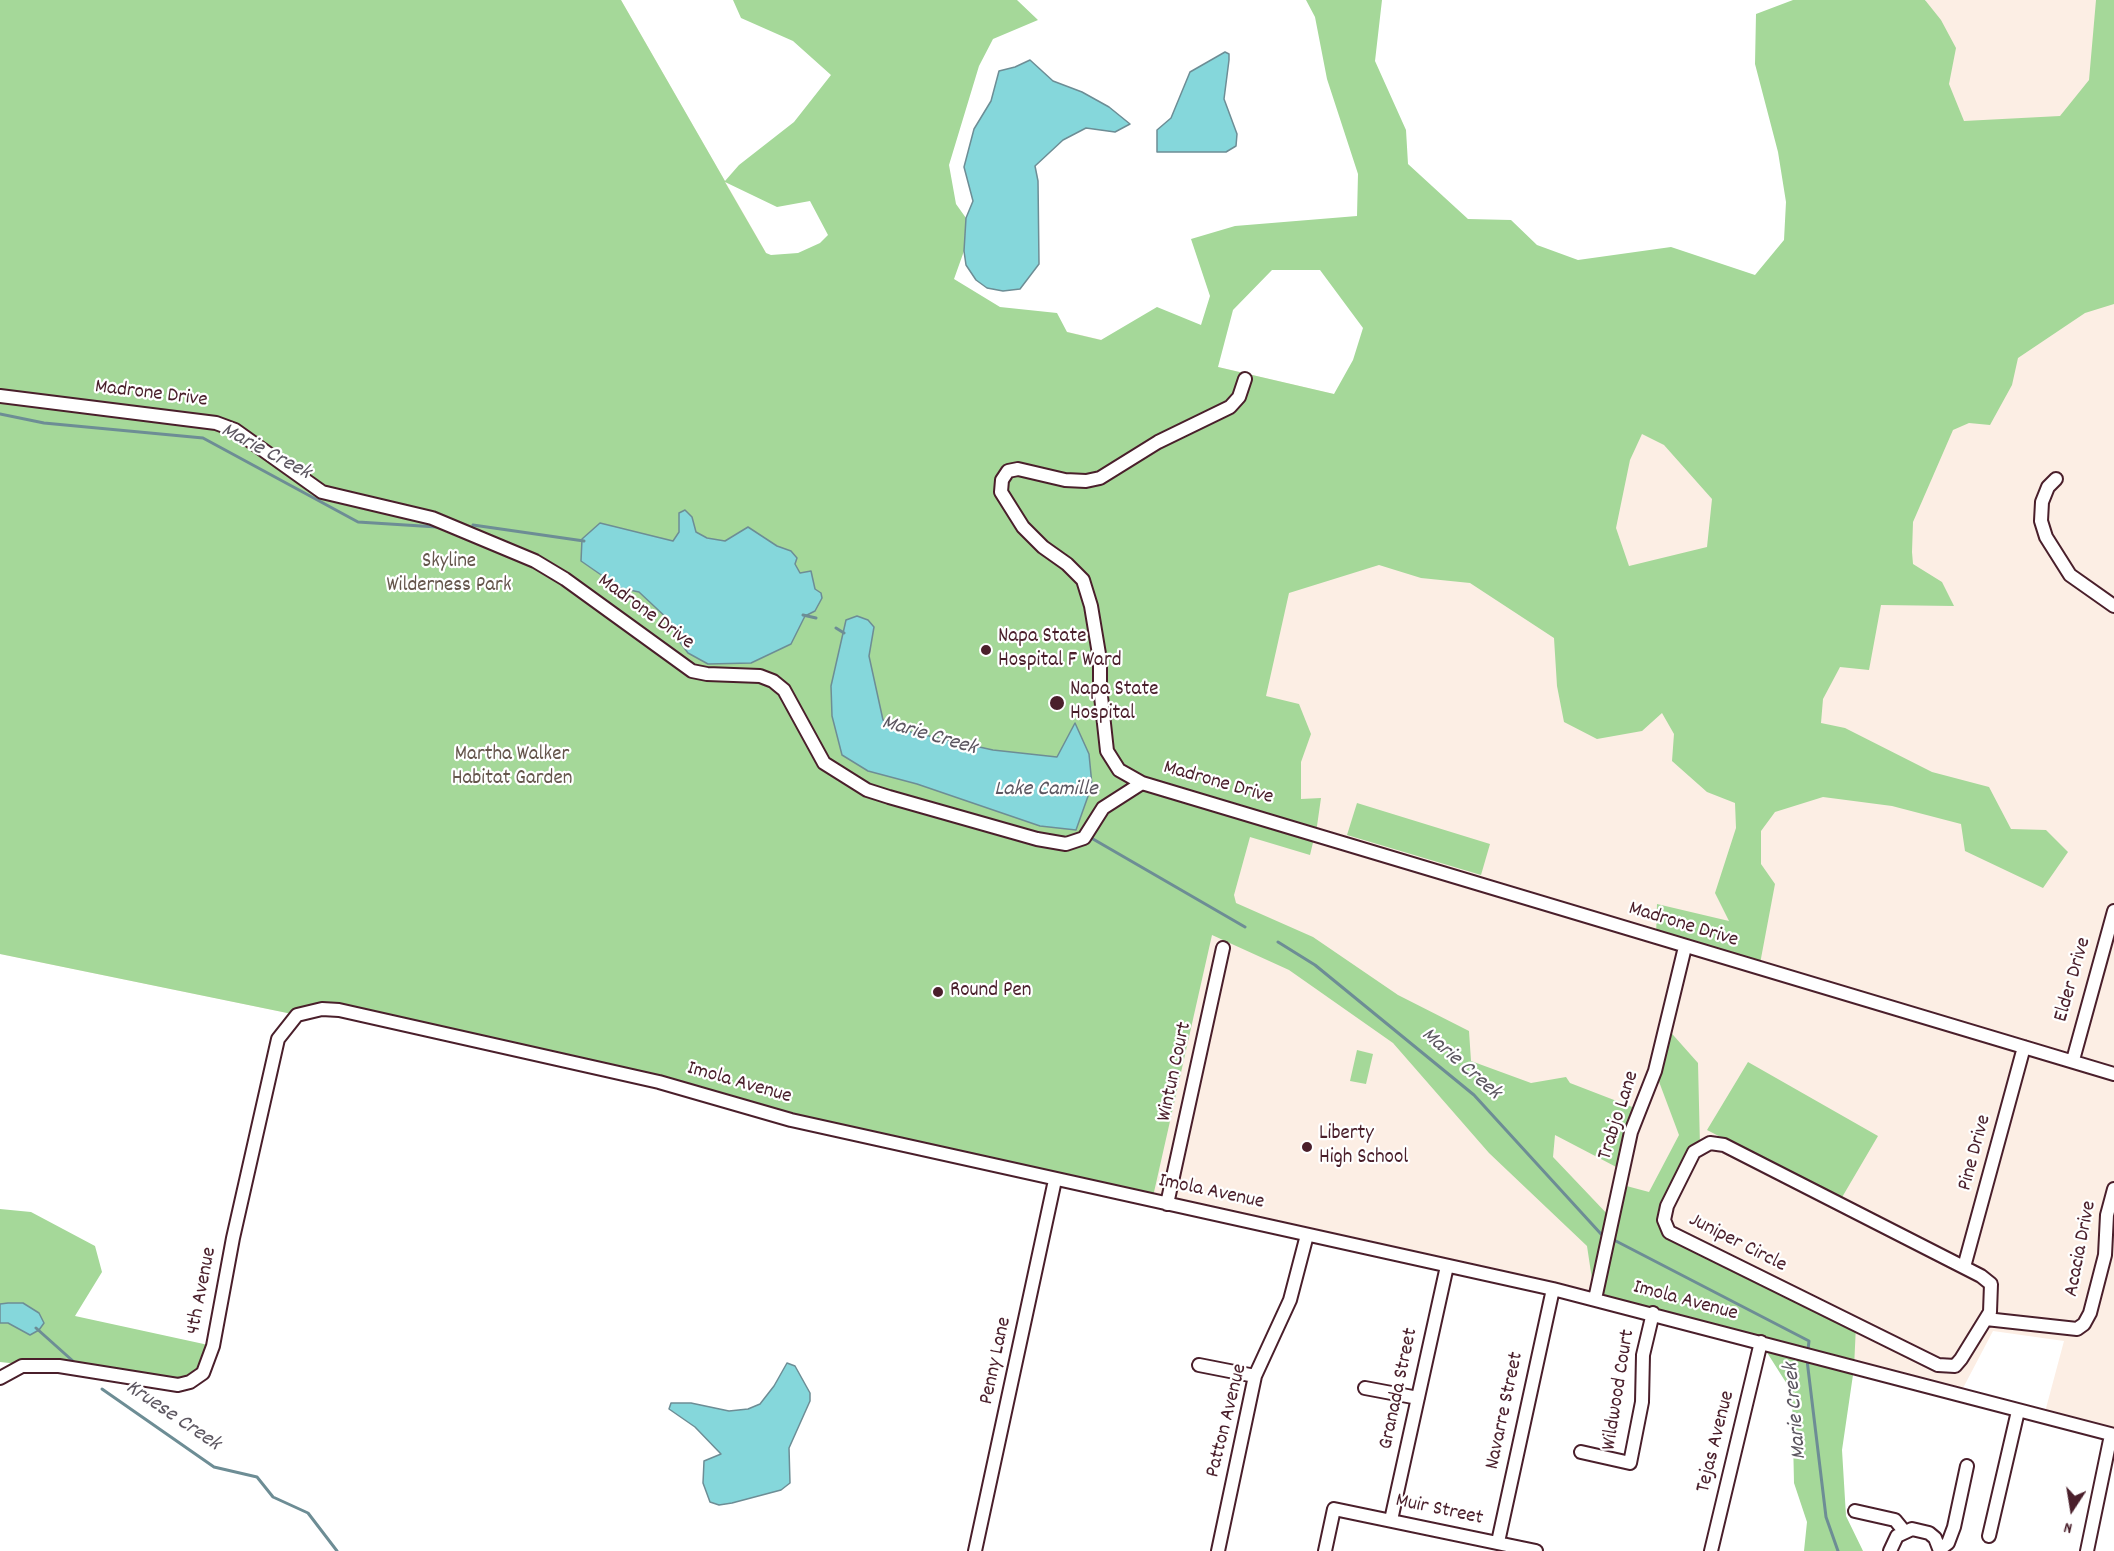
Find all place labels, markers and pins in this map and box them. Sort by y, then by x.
place label: Napa State Hospital F Ward [998,625,1122,675]
marker: Napa State Hospital F Ward [979,643,993,657]
place label: Napa State Hospital [1070,678,1158,728]
marker: Napa State Hospital [1048,694,1066,712]
place label: Round Pen [950,979,1031,1005]
marker: Round Pen [931,985,945,999]
place label: Liberty High School [1319,1122,1408,1172]
marker: Liberty High School [1300,1140,1314,1154]

